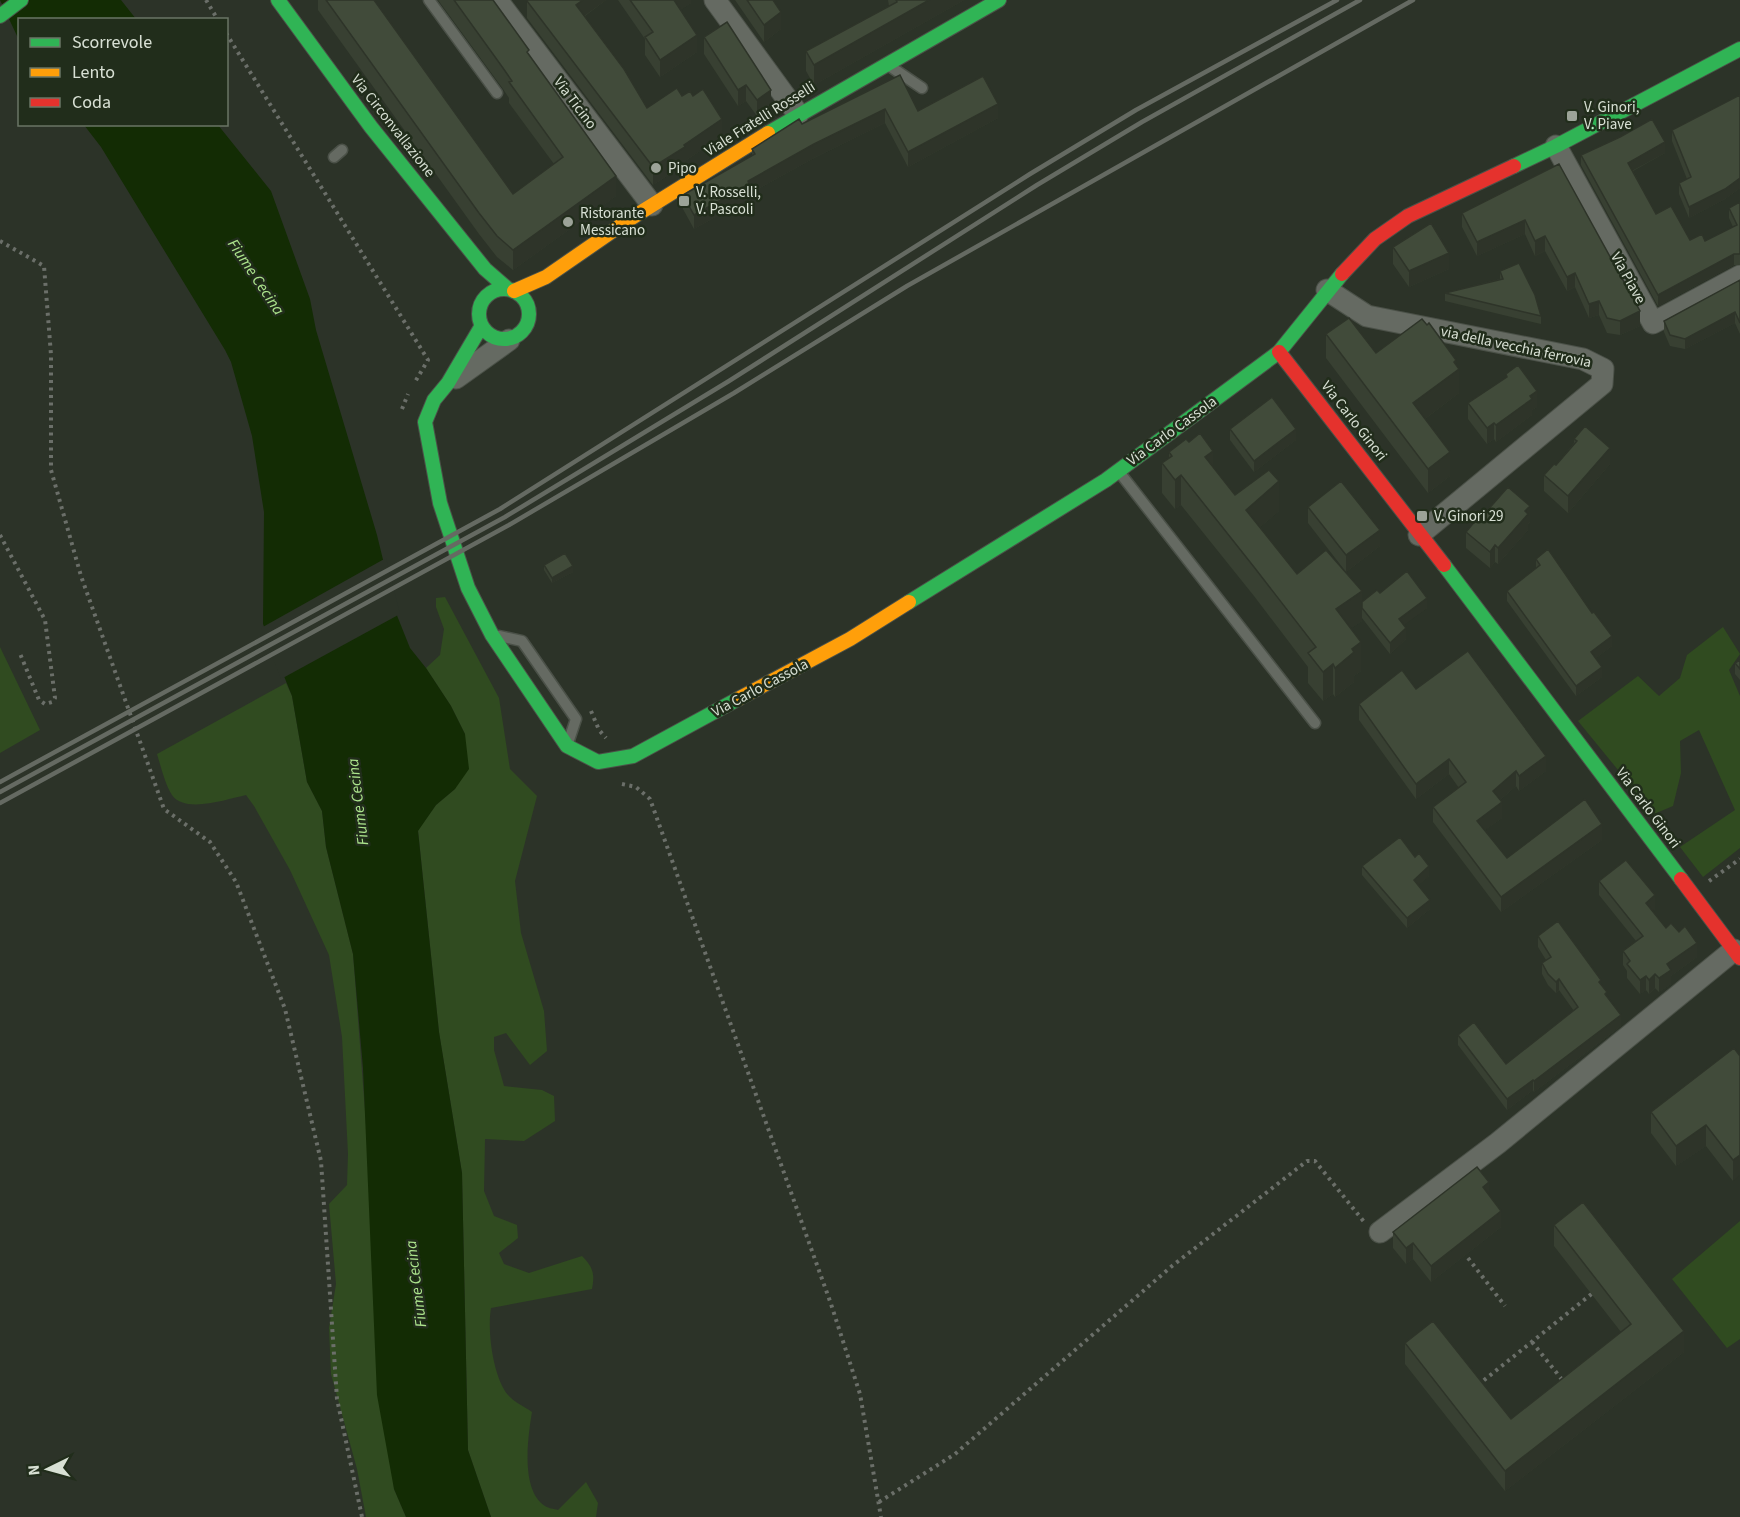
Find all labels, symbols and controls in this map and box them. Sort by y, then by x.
legend [18,18,228,126]
text: Scorrevole [72,30,152,55]
text: Lento [72,60,115,85]
street label: Via Circonvallazione [346,70,440,182]
street label: Via Ticino [548,72,602,134]
street label: Viale Fratelli Rosselli [701,76,819,162]
text: Coda [72,90,111,115]
place label: V. Ginori, V. Piave [1584,97,1639,135]
marker: V. Ginori, V. Piave [1565,109,1579,123]
place label: Pipo [668,158,697,179]
marker: Pipo [649,161,663,175]
place label: V. Rosselli, V. Pascoli [696,182,761,220]
marker: V. Rosselli, V. Pascoli [677,194,691,208]
place label: Ristorante Messicano [580,203,645,241]
marker: Ristorante Messicano [561,215,575,229]
water label: Fiume Cecina [222,235,290,320]
street label: Via Piave [1605,248,1651,308]
street label: via della vecchia ferrovia [1439,321,1593,373]
street label: Via Carlo Ginori [1316,377,1392,465]
street label: Via Carlo Cassola [1123,391,1221,471]
place label: V. Ginori 29 [1434,506,1504,527]
marker: V. Ginori 29 [1415,509,1429,523]
street label: Via Carlo Cassola [708,654,812,722]
water label: Fiume Cecina [342,757,374,847]
street label: Via Carlo Ginori [1611,763,1685,853]
water label: Fiume Cecina [400,1239,432,1329]
north arrow [18,1439,78,1499]
text: N [23,1464,45,1476]

